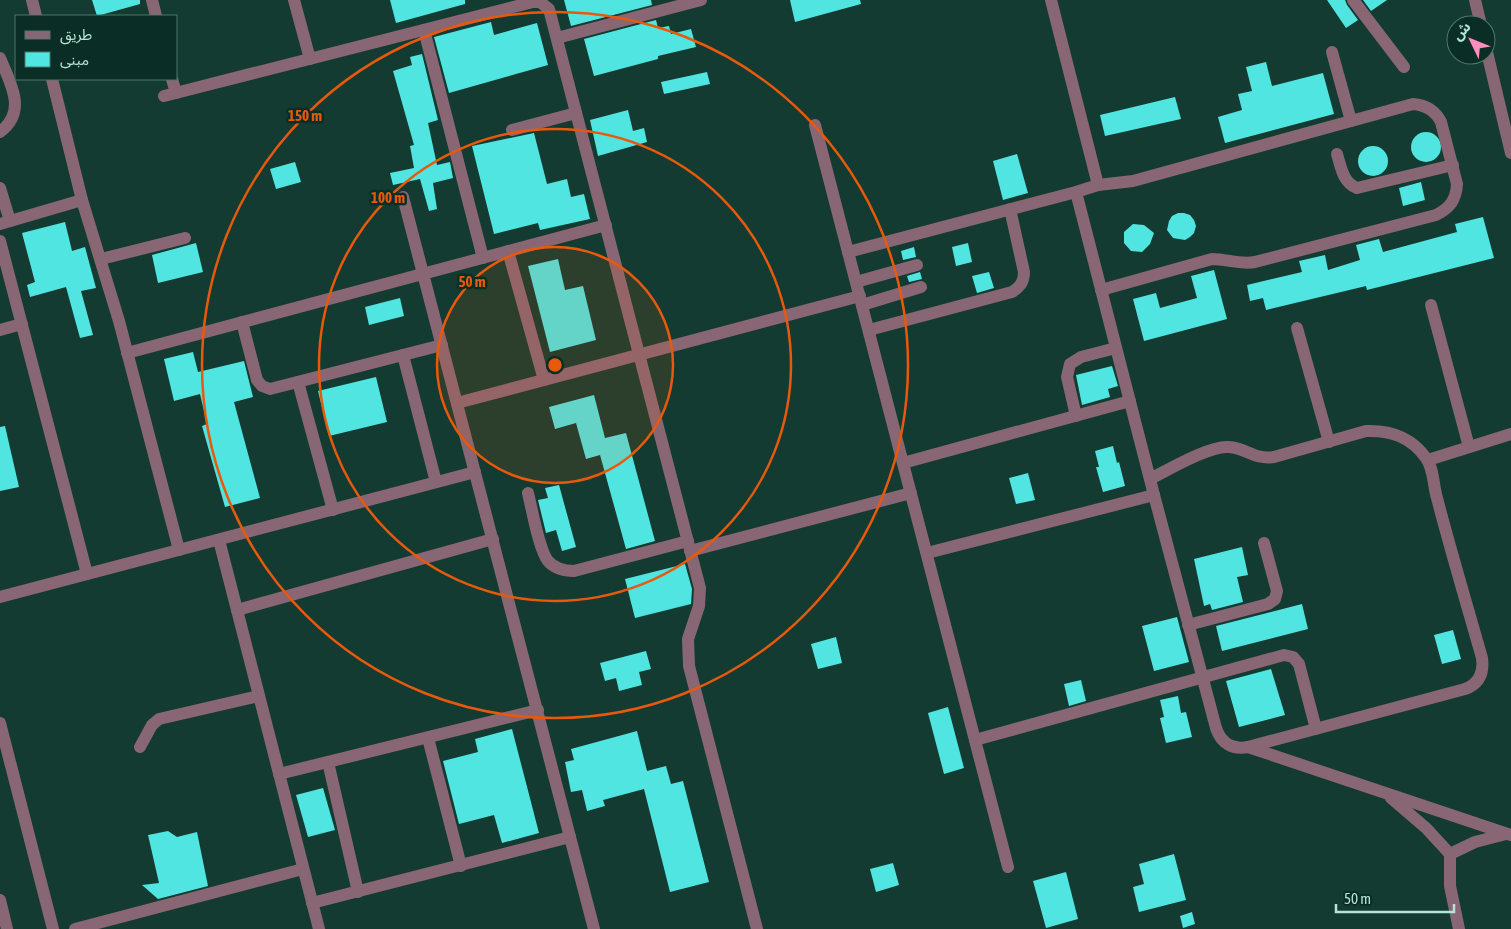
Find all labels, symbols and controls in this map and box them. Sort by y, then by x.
legend [15,15,178,80]
north arrow [1446,15,1496,65]
text: ش [1449,19,1474,44]
text: طريق [60,26,92,45]
text: مبنى [60,51,89,69]
text: 150 m [288,107,322,124]
text: 100 m [371,189,405,206]
text: 50 m [459,273,486,290]
centre of rings [546,356,564,374]
scale bar [1336,882,1454,914]
text: 50 m [1344,890,1371,907]

